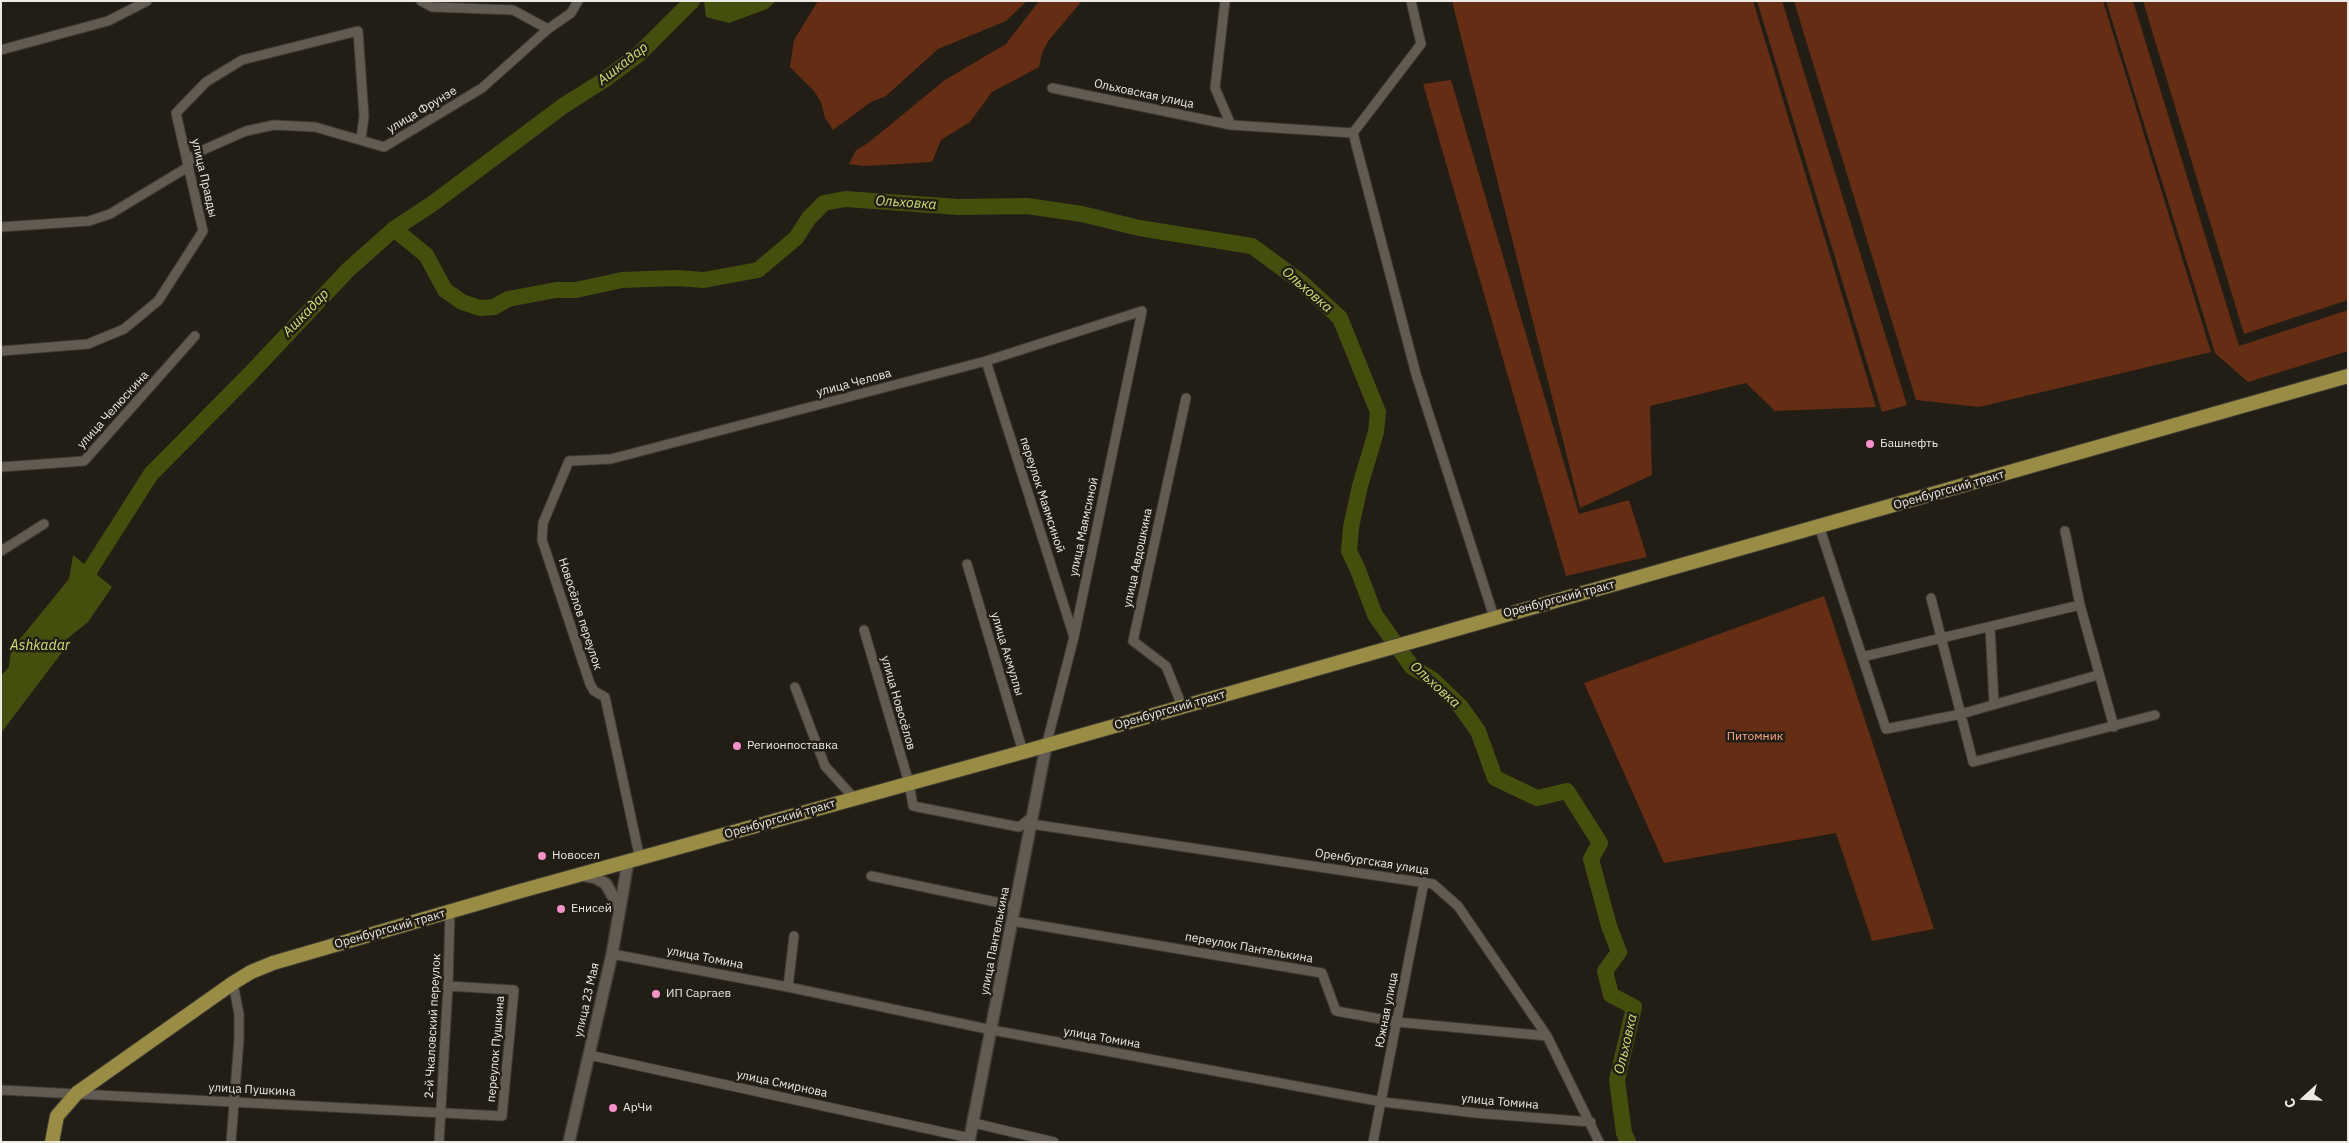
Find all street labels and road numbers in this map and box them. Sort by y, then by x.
street label: Ольховская улица [1093,76,1195,112]
street label: улица Фрунзе [385,84,459,136]
street label: улица Правды [188,137,220,219]
street label: улица Челова [815,366,893,400]
street label: улица Челюскина [74,368,152,452]
street label: переулок Маямсиной [1017,435,1067,555]
street label: Оренбургский тракт [1892,467,2006,513]
street label: улица Маямсиной [1066,476,1102,578]
street label: улица Авдошкина [1120,507,1156,609]
street label: Новосёлов переулок [555,556,605,672]
street label: Оренбургский тракт [1502,577,1616,621]
street label: улица Акмуллы [987,610,1027,698]
street label: улица Новосёлов [878,654,918,752]
street label: Оренбургский тракт [1113,687,1227,733]
street label: Оренбургский тракт [723,796,837,842]
street label: Оренбургская улица [1314,846,1430,878]
street label: улица Пантелькина [977,886,1013,996]
street label: Оренбургский тракт [333,906,447,952]
street label: переулок Пантелькина [1184,930,1314,966]
street label: улица Томина [665,944,745,972]
street label: 2-й Чкаловский переулок [422,953,444,1099]
street label: улица 23 Мая [571,961,603,1039]
street label: Южная улица [1373,971,1401,1049]
street label: переулок Пушкина [484,995,508,1103]
street label: улица Томина [1062,1024,1142,1052]
street label: улица Смирнова [735,1067,829,1101]
street label: улица Пушкина [208,1081,296,1099]
street label: улица Томина [1461,1091,1539,1113]

